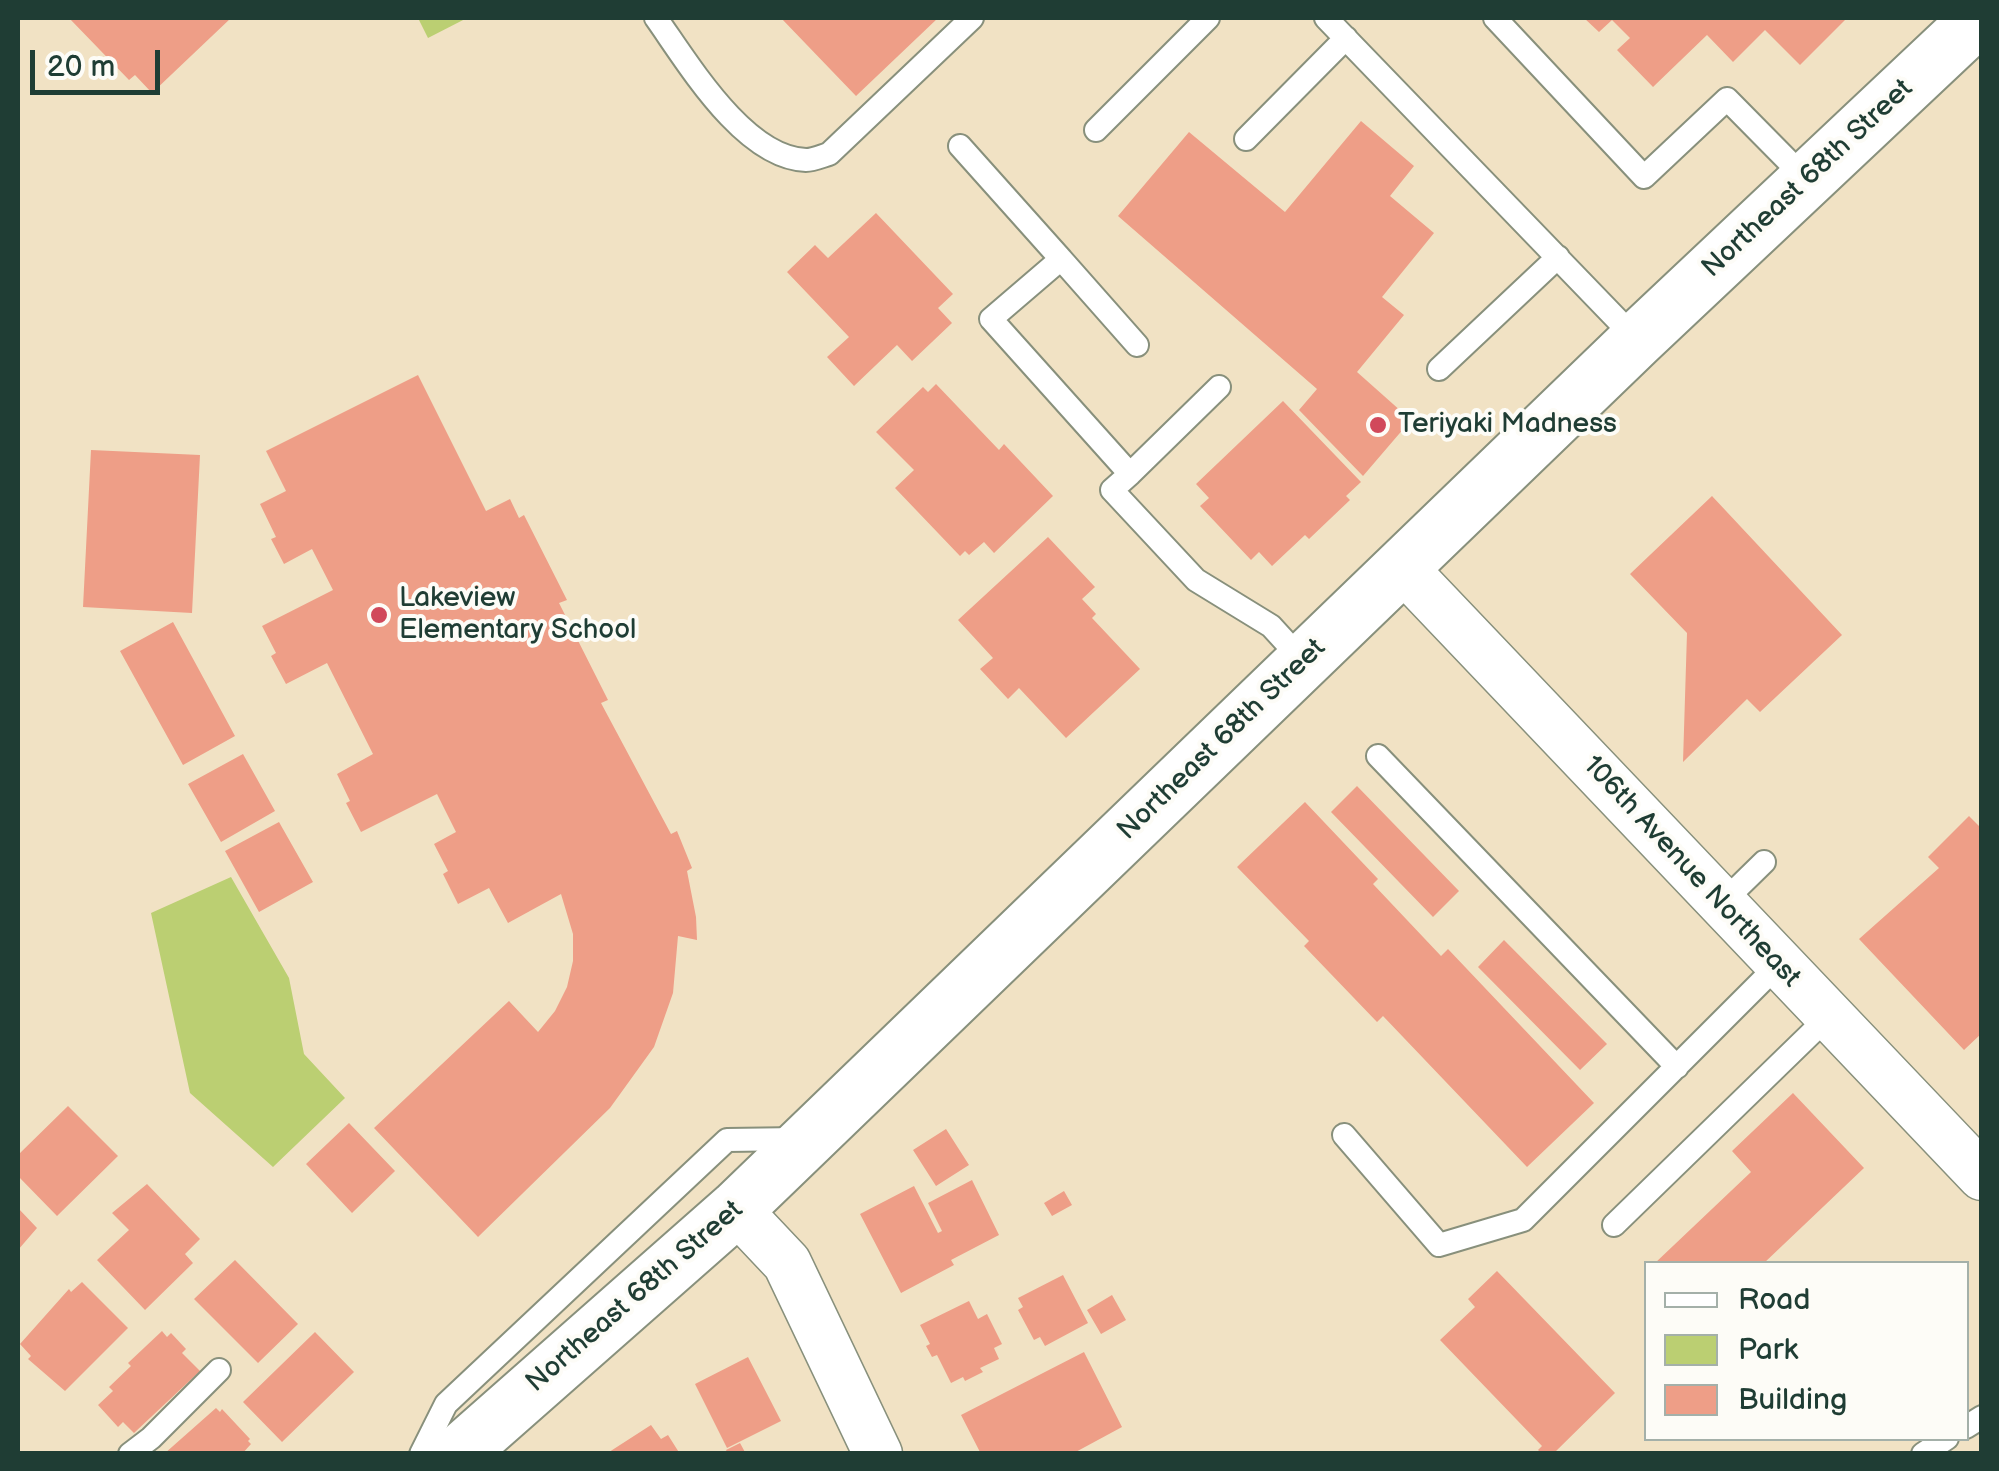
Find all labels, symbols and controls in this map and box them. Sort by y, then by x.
scale bar [35,30,165,92]
text: 20 m [47,49,115,85]
street label: Northeast 68th Street [1696,73,1920,285]
place label: Teriyaki Madness [1398,408,1617,442]
marker: Teriyaki Madness [1367,414,1389,436]
place label: Lakeview Elementary School [399,582,636,648]
marker: Lakeview Elementary School [368,604,390,626]
street label: Northeast 68th Street [1111,632,1333,848]
street label: 106th Avenue Northeast [1575,749,1807,995]
street label: Northeast 68th Street [520,1194,750,1400]
legend [1644,1261,1969,1441]
text: Road [1738,1282,1811,1318]
text: Park [1738,1332,1798,1368]
text: Building [1738,1382,1847,1418]

